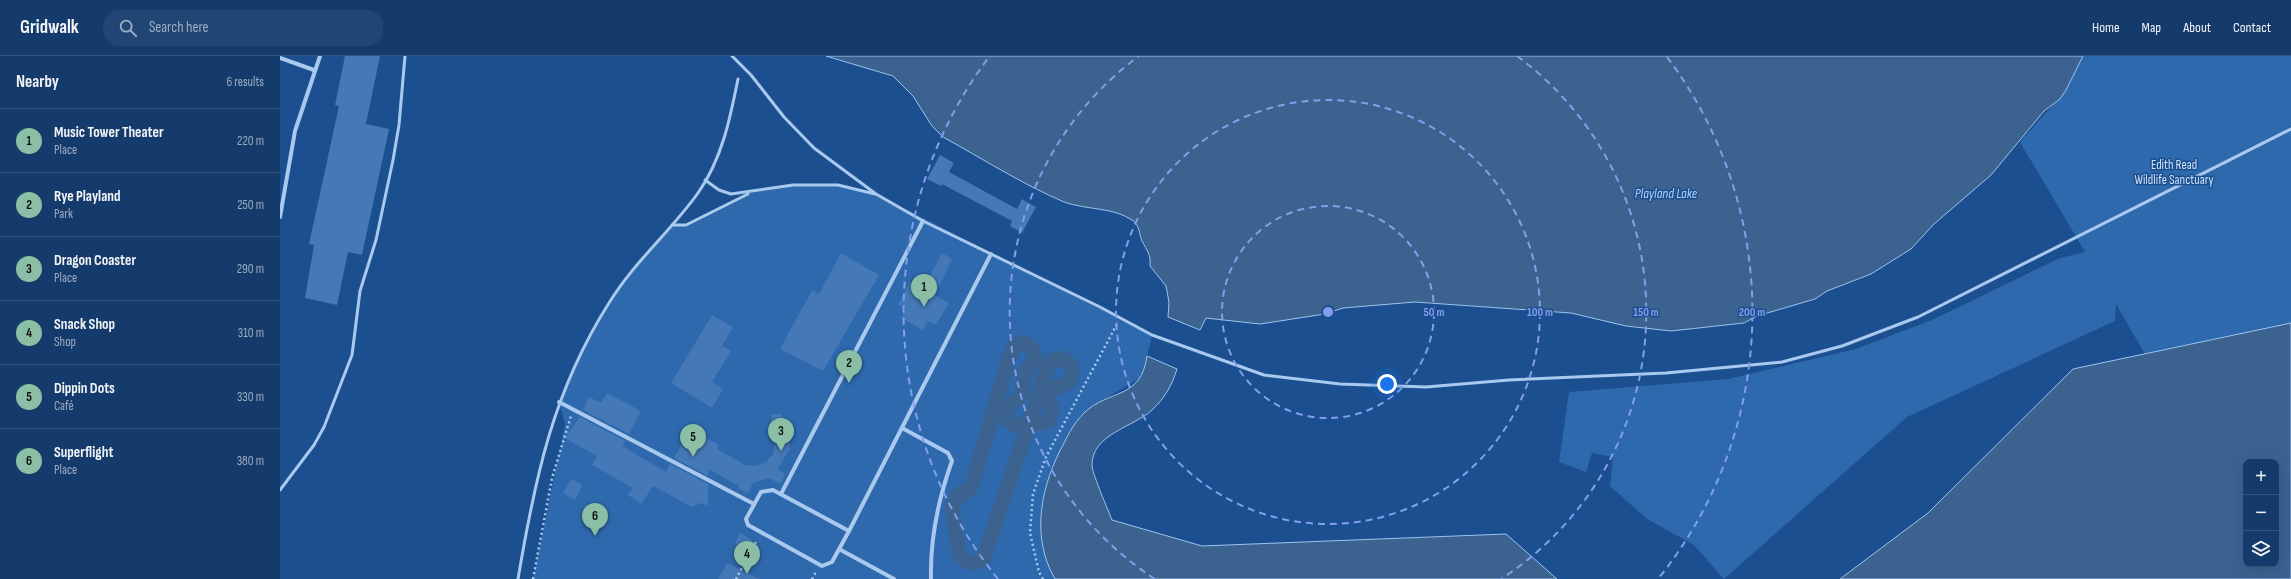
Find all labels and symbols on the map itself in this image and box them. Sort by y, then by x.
park label: Edith Read Wildlife Sanctuary [2134,157,2214,188]
water label: Playland Lake [1635,185,1698,202]
pin: 1 [911,274,937,307]
centre of rings [1321,305,1335,319]
text: 50 m [1424,305,1444,320]
text: 100 m [1527,305,1553,320]
text: 150 m [1633,305,1659,320]
text: 200 m [1739,305,1765,320]
pin: 2 [836,350,862,383]
your location [1377,374,1397,394]
pin: 3 [768,418,794,451]
pin: 5 [680,424,706,457]
pin: 6 [582,503,608,536]
pin: 4 [734,541,760,574]

